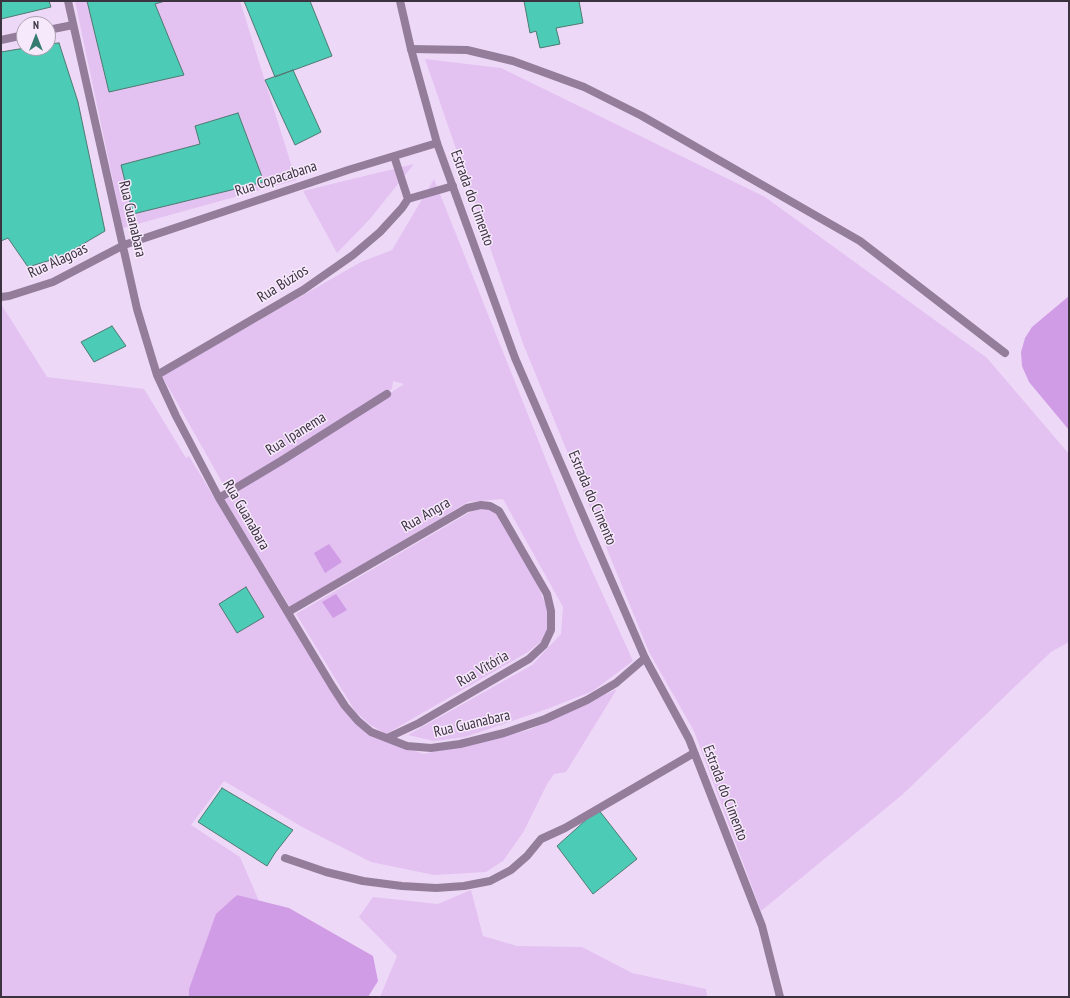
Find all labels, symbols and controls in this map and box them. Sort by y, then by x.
north arrow [16,16,56,56]
text: N [33,18,39,32]
street label: Estrada do Cimento [446,148,498,248]
street label: Rua Copacabana [233,157,319,201]
street label: Rua Guanabara [114,179,150,259]
street label: Rua Alagoas [25,239,91,283]
street label: Rua Búzios [254,261,312,307]
street label: Rua Ipanema [263,408,329,460]
street label: Estrada do Cimento [564,448,620,548]
street label: Rua Guanabara [219,477,273,553]
street label: Rua Angra [398,494,454,536]
street label: Rua Vitória [454,647,512,691]
street label: Rua Guanabara [432,706,512,742]
street label: Estrada do Cimento [699,743,751,843]

